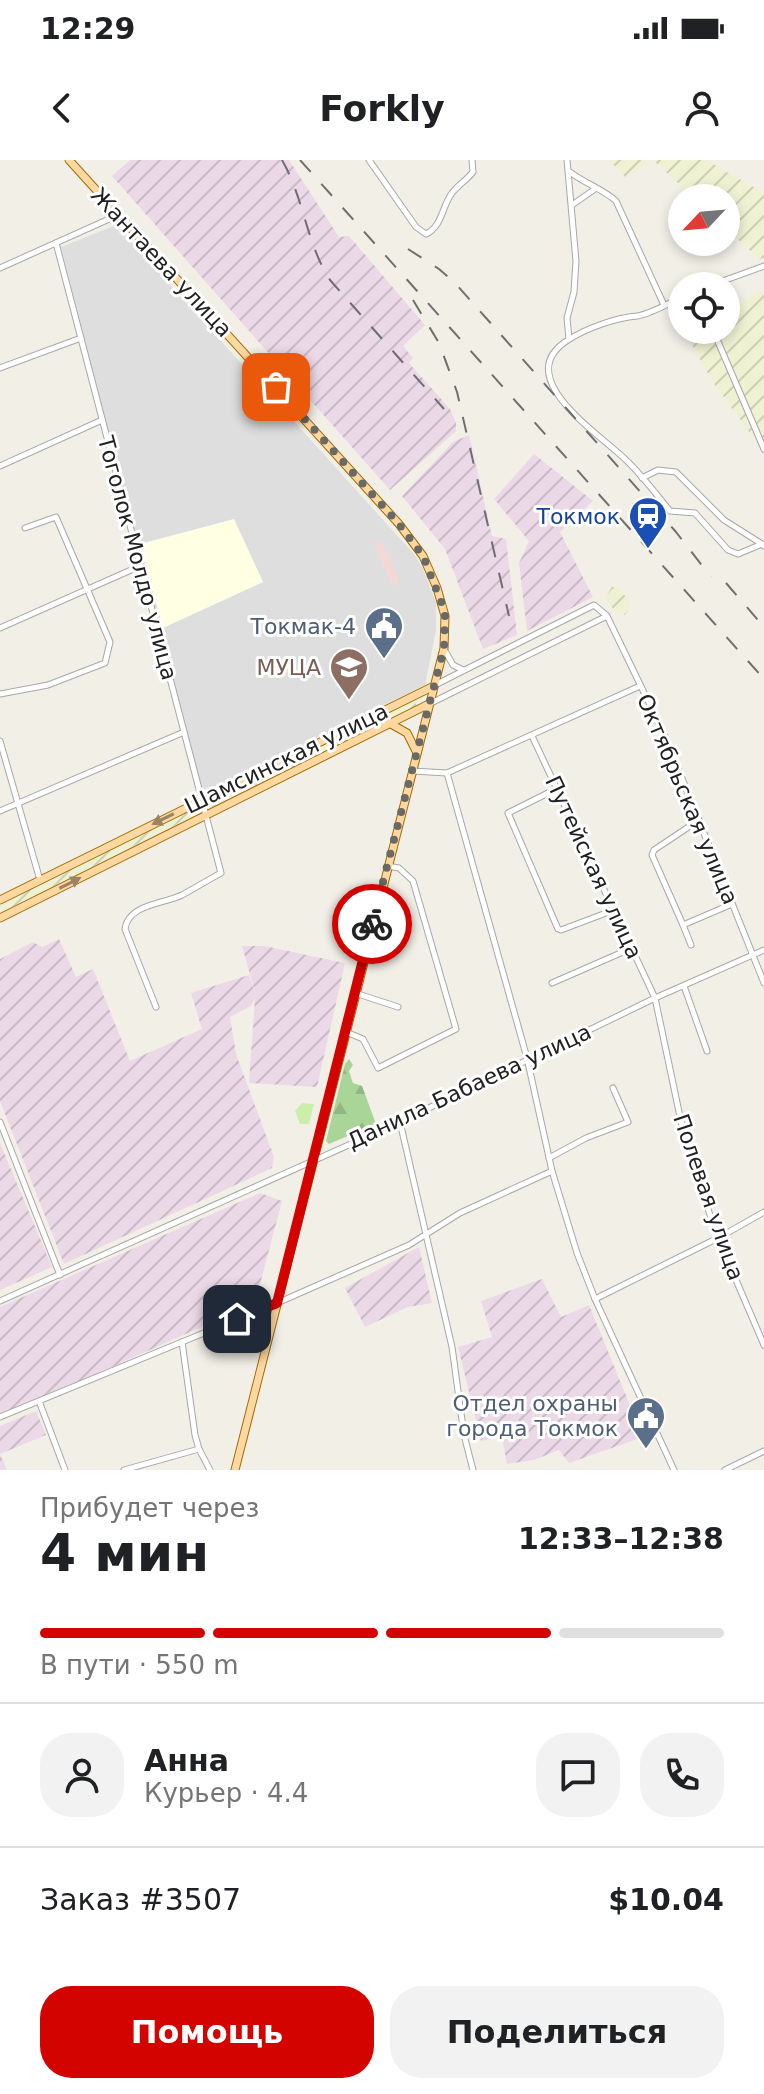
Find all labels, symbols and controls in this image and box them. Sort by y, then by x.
text: 12:29 [40,11,136,46]
icon: back [40,86,84,130]
icon: person [680,86,724,130]
text: Forkly [319,88,445,129]
street label: Жантаева улица [86,183,237,342]
north arrow [668,184,740,256]
map controls [668,184,740,344]
button: locate [668,272,740,344]
pin [242,353,310,421]
icon: bag [254,365,298,409]
street label: Тоголок Молдо улица [93,432,182,683]
station icon: Токмок [627,495,669,550]
place label: Токмок [535,504,620,529]
public building icon: Токмак-4 [363,605,405,660]
place label: Токмак-4 [250,614,356,639]
school or university icon: МУЦА [328,646,370,701]
place label: МУЦА [256,655,321,680]
street label: Октябрьская улица [632,690,743,908]
street label: Шамсинская улица [180,698,392,819]
street label: Путейская улица [540,772,647,963]
one-way arrow [151,812,174,826]
one-way arrow [58,876,81,890]
courier [332,884,412,964]
icon: bike [350,902,394,946]
street label: Данила Бабаева улица [343,1019,595,1154]
street label: Полевая улица [668,1111,749,1284]
pin [203,1285,271,1353]
icon: home [215,1297,259,1341]
place label: Отдел охраны города Токмок [446,1391,618,1441]
public building icon: Отдел охраны города Токмок [625,1395,667,1450]
text: Прибудет через [40,1493,259,1523]
text: 12:33–12:38 [518,1521,724,1556]
text: 4 мин [40,1523,209,1583]
text: В пути · 550 m [40,1650,239,1680]
button: person [40,1733,124,1817]
button: chat [536,1733,620,1817]
button: phone [640,1733,724,1817]
text: Анна [144,1743,229,1778]
text: Курьер · 4.4 [144,1778,308,1808]
text: Заказ #3507 [40,1882,241,1917]
text: $10.04 [608,1882,724,1917]
button: Помощь [40,1986,374,2078]
button: Поделиться [390,1986,724,2078]

